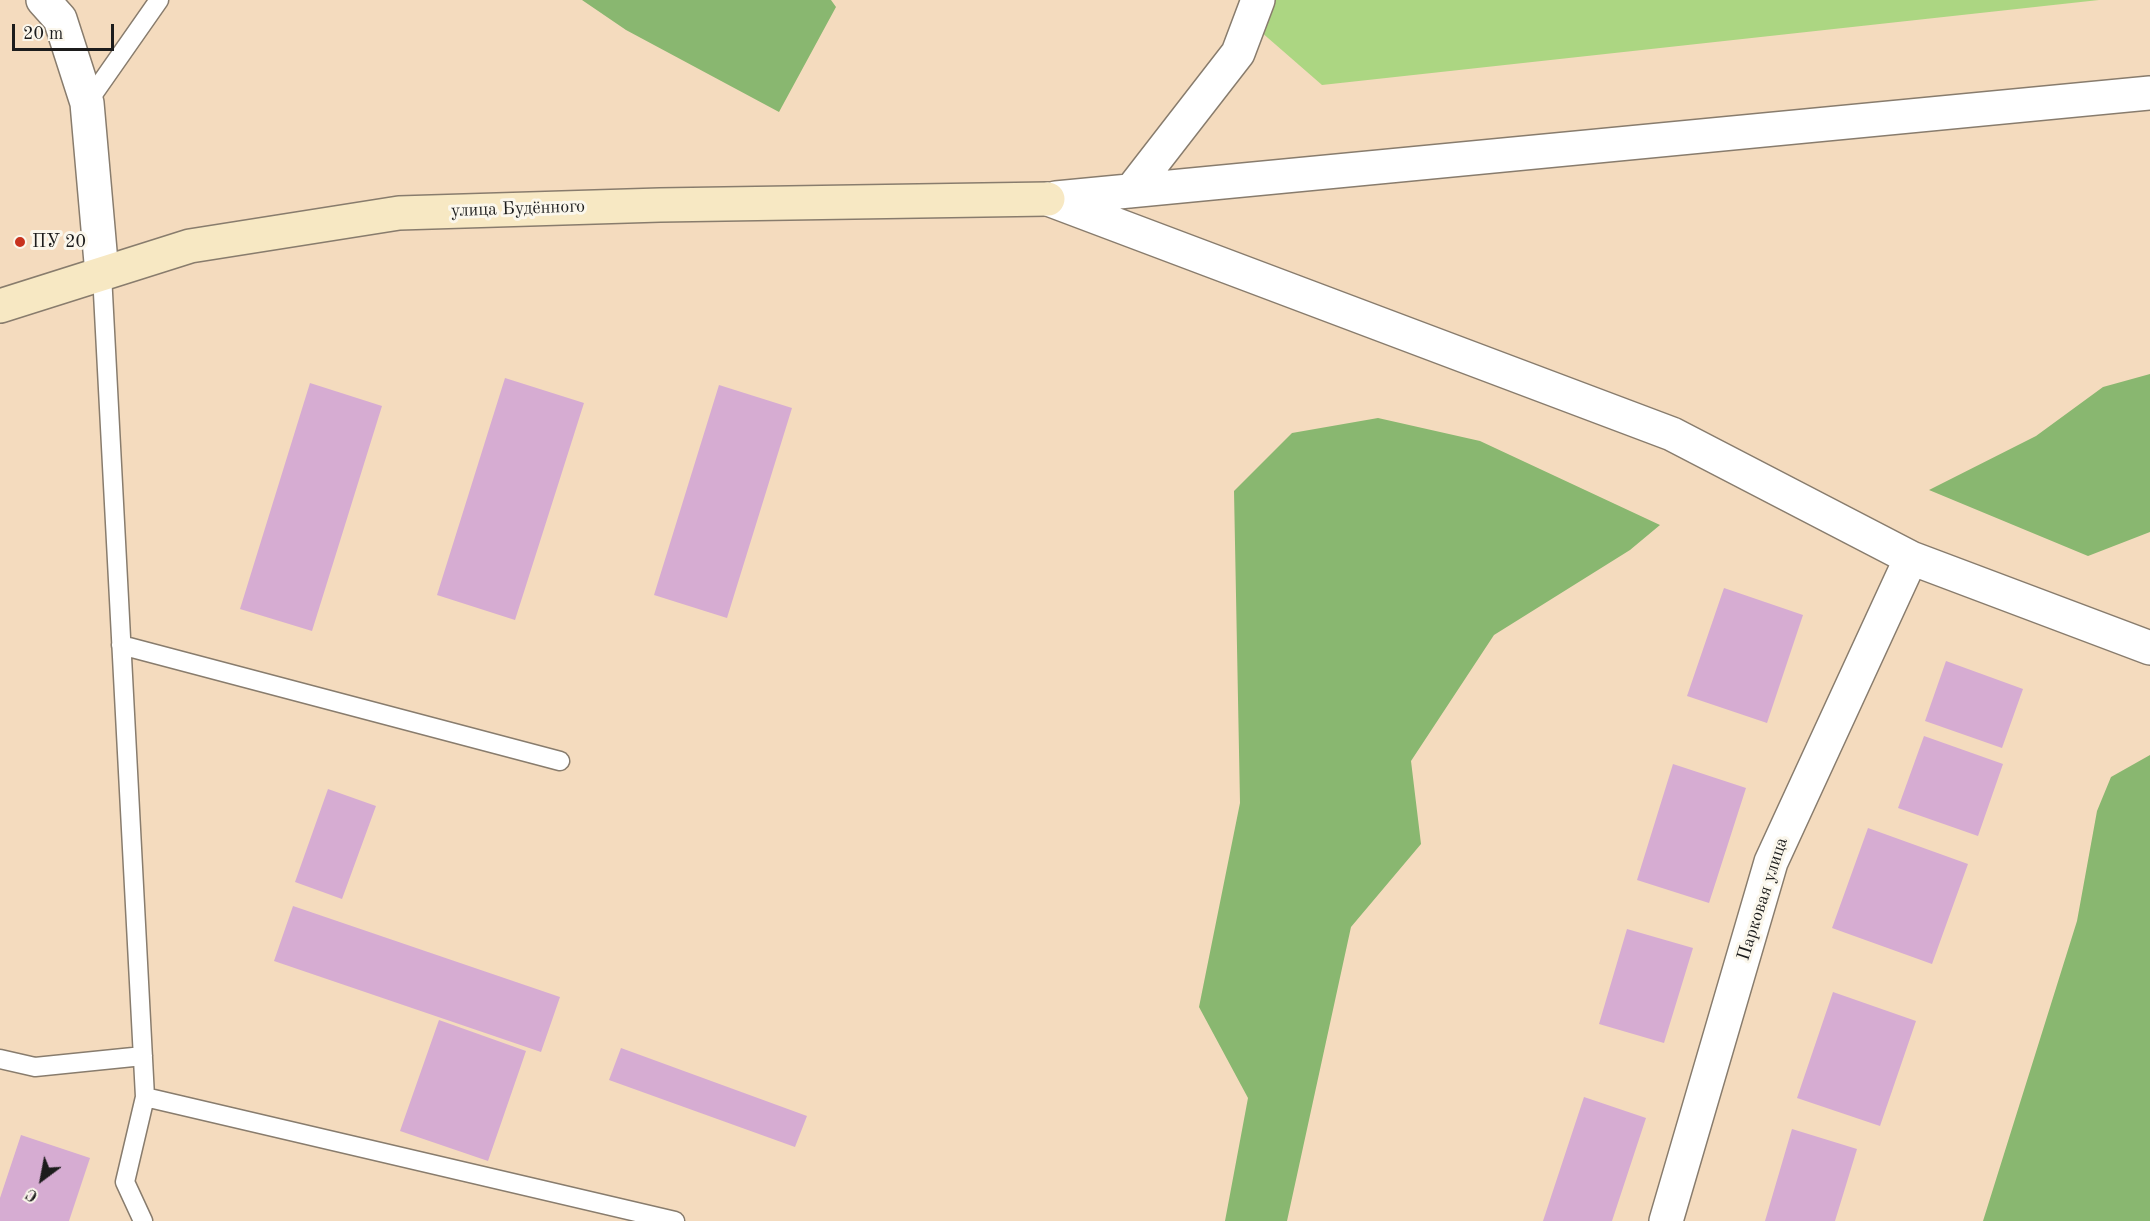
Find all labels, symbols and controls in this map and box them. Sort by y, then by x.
scale bar [15,12,117,50]
text: 20 m [23,25,63,43]
street label: улица Будённого [451,196,585,222]
place label: ПУ 20 [32,231,86,253]
marker: ПУ 20 [13,235,27,249]
street label: Парковая улица [1733,835,1793,963]
north arrow [12,1149,72,1209]
text: С [24,1185,41,1204]

